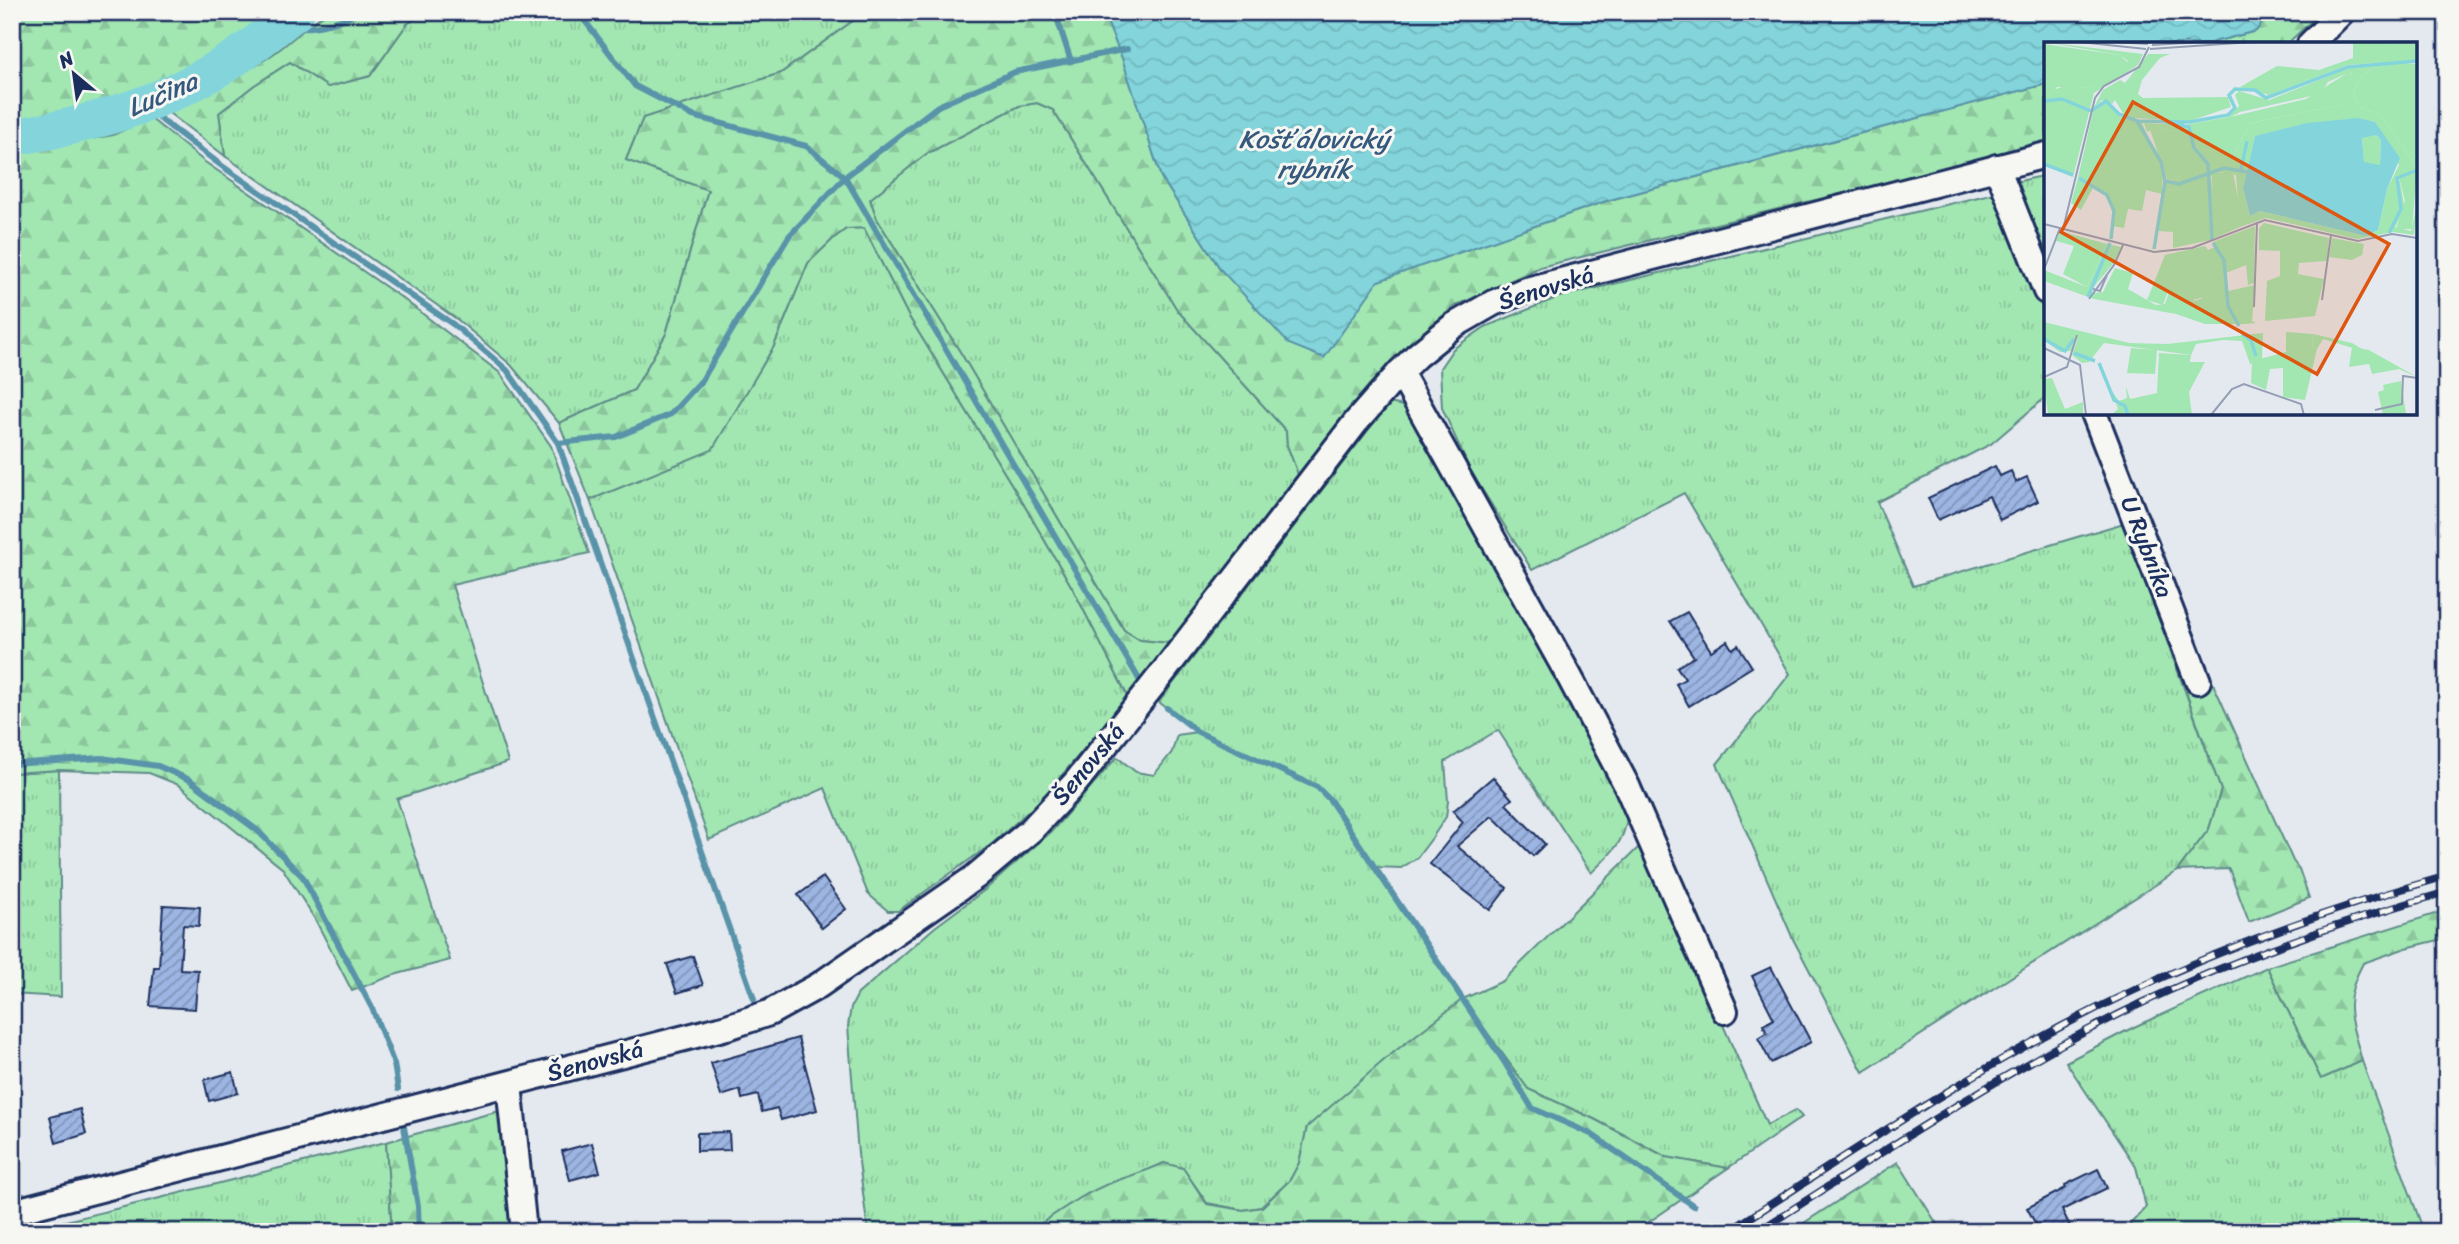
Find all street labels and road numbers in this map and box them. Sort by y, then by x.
street label: Šenovská [1493,254,1599,322]
street label: U Rybníka [2108,490,2186,604]
street label: Šenovská [1040,713,1136,815]
street label: Šenovská [542,1028,648,1094]

